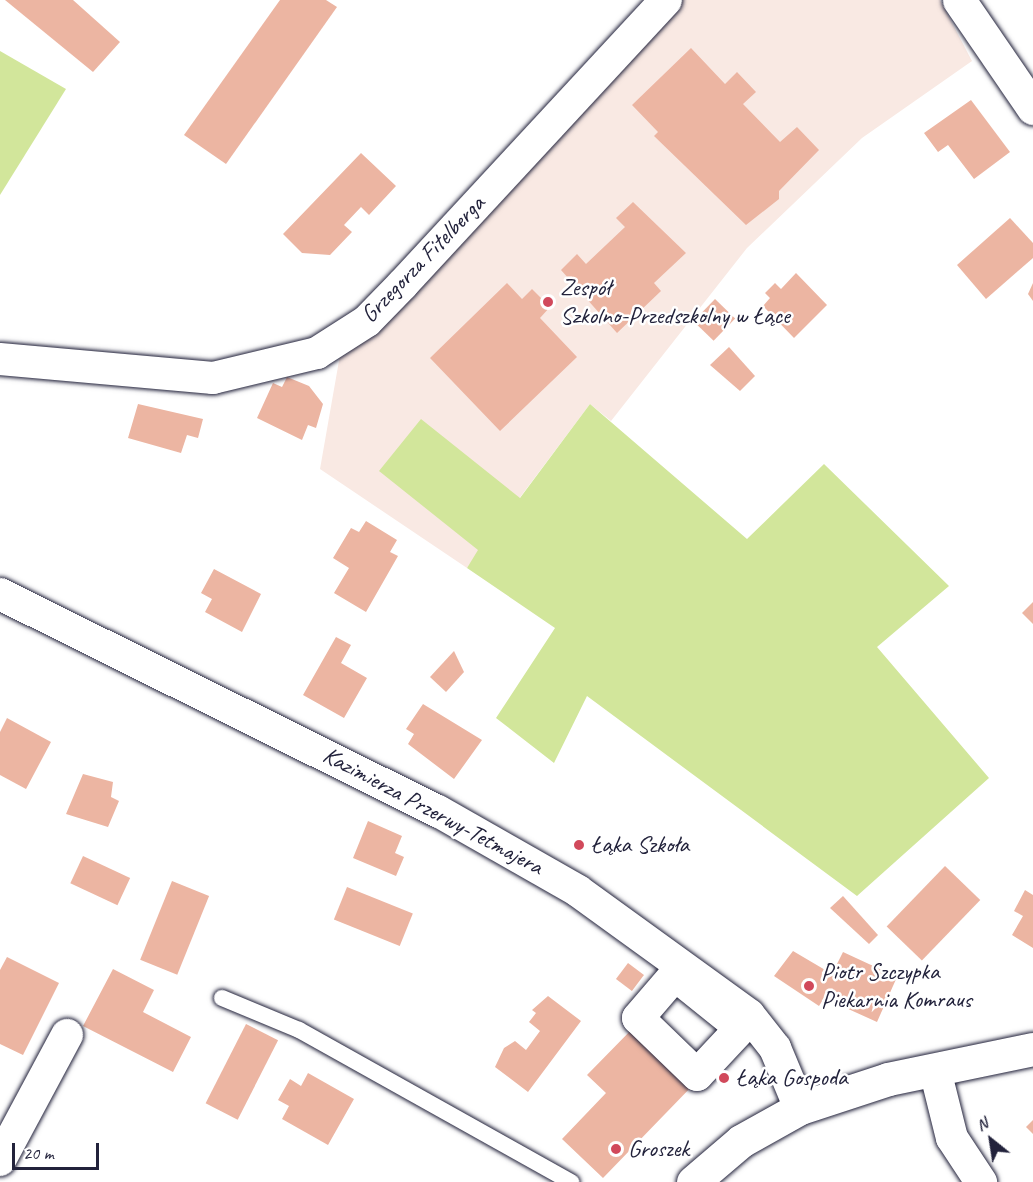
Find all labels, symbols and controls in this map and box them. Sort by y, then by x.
street label: Grzegorza Fitelberga [355,189,491,329]
place label: Zespół Szkolno-Przedszkolny w Łące [560,274,790,330]
marker: Zespół Szkolno-Przedszkolny w Łące [541,295,555,309]
street label: Kazimierza Przerwy-Tetmajera [318,741,548,881]
place label: Łąka Szkoła [591,831,690,859]
marker: Łąka Szkoła [572,838,586,852]
place label: Piotr Szczypka Piekarnia Komraus [821,958,971,1014]
marker: Piotr Szczypka Piekarnia Komraus [802,979,816,993]
place label: Łąka Gospoda [736,1064,847,1092]
marker: Łąka Gospoda [717,1071,731,1085]
north arrow [961,1110,1021,1170]
text: N [973,1113,991,1136]
scale bar [15,1131,102,1169]
place label: Groszek [628,1135,689,1163]
text: 20 m [23,1142,54,1164]
marker: Groszek [609,1142,623,1156]

